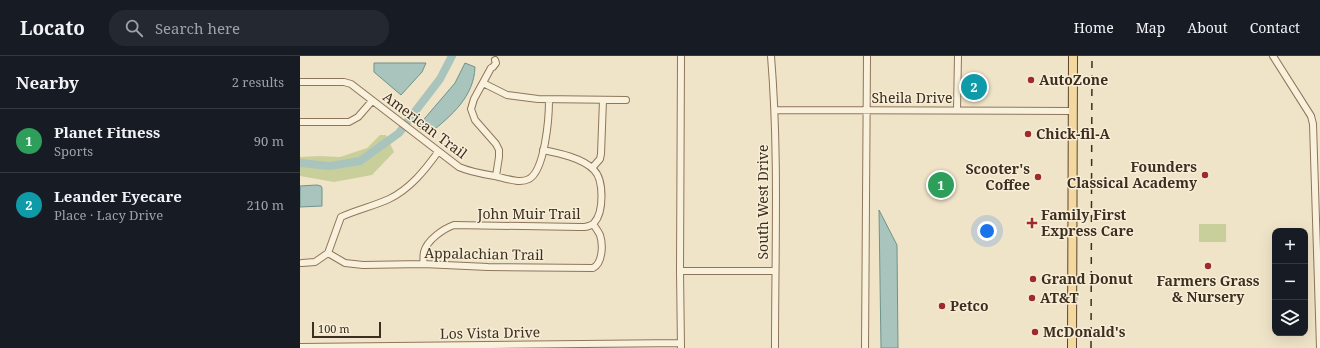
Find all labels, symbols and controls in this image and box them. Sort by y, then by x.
search box [109,10,389,46]
text: Locato [20,15,85,41]
icon: search [123,17,145,39]
text: Search here [155,18,240,38]
text: Home [1074,18,1114,37]
text: Map [1136,18,1165,37]
text: About [1187,18,1228,37]
text: Contact [1250,18,1300,37]
place label: AutoZone [1039,70,1108,89]
text: Nearby [16,71,79,94]
pin: 2 [961,72,987,102]
text: 2 results [232,73,284,91]
marker: AutoZone [1026,75,1036,85]
street label: American Trail [379,87,472,163]
street label: Sheila Drive [871,88,953,107]
text: Planet Fitness [54,122,160,142]
place label: Chick-fil-A [1036,124,1111,143]
marker: Chick-fil-A [1023,129,1033,139]
text: 1 [25,132,33,150]
text: 90 m [254,132,284,150]
text: Sports [54,142,93,160]
street label: South West Drive [753,144,772,260]
place label: Founders Classical Academy [1067,157,1198,192]
place label: Scooter's Coffee [966,159,1030,194]
pin: 1 [928,170,954,200]
marker: Founders Classical Academy [1200,170,1210,180]
marker: Scooter's Coffee [1033,172,1043,182]
text: Leander Eyecare [54,186,182,206]
text: 2 [25,196,33,214]
text: 210 m [247,196,284,214]
street label: John Muir Trail [477,204,581,223]
place label: Family First Express Care [1041,205,1134,240]
text: Place · Lacy Drive [54,206,163,224]
marker: Family First Express Care [1026,217,1038,229]
your location [977,221,997,241]
map controls [1272,228,1308,336]
button: + [1272,228,1308,264]
street label: Appalachian Trail [424,243,545,264]
marker: Farmers Grass & Nursery [1203,261,1213,271]
button: − [1272,264,1308,300]
place label: Grand Donut [1041,269,1133,288]
place label: Farmers Grass & Nursery [1156,271,1260,306]
marker: Grand Donut [1028,274,1038,284]
place label: AT&T [1040,288,1079,307]
marker: AT&T [1027,293,1037,303]
place label: Petco [950,296,989,315]
button: layers [1272,300,1308,336]
marker: Petco [937,301,947,311]
scale bar [312,320,381,339]
text: 100 m [318,321,350,336]
street label: Los Vista Drive [440,322,540,343]
place label: McDonald's [1043,322,1126,341]
marker: McDonald's [1030,327,1040,337]

